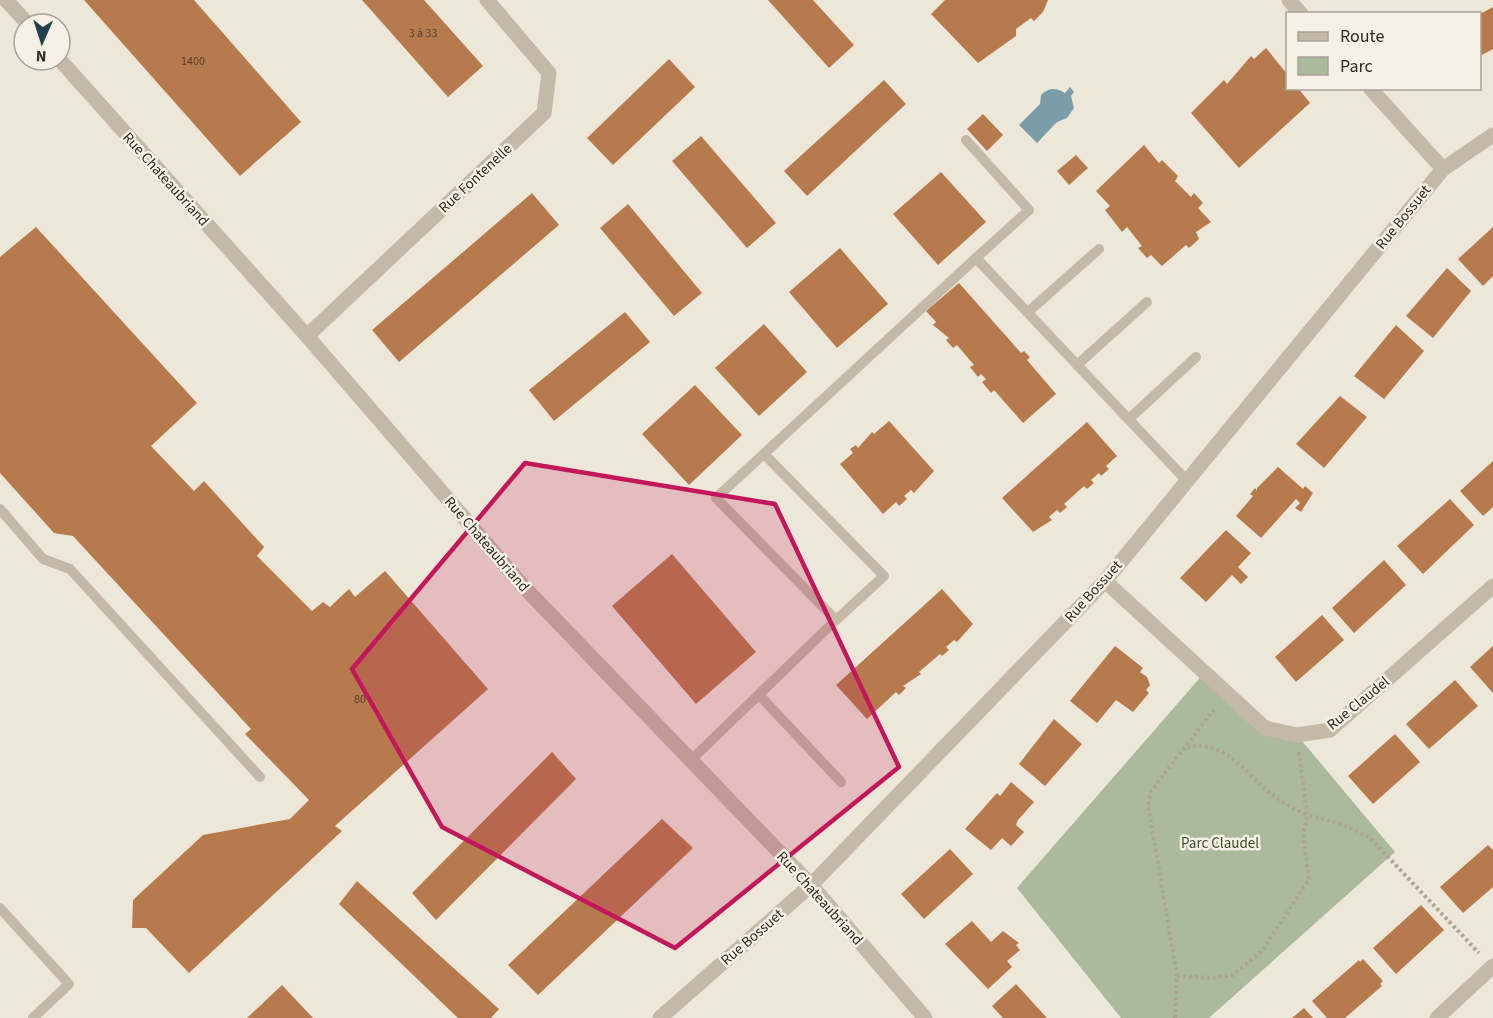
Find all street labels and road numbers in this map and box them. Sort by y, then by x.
street label: Rue Chateaubriand [118,128,214,231]
street label: Rue Fontenelle [434,139,517,218]
street label: Rue Bossuet [1371,181,1436,254]
street label: Rue Chateaubriand [439,492,534,597]
street label: Rue Bossuet [1060,556,1127,627]
street label: Rue Claudel [1323,672,1394,735]
street label: Rue Chateaubriand [772,847,868,950]
street label: Rue Bossuet [716,904,788,971]

